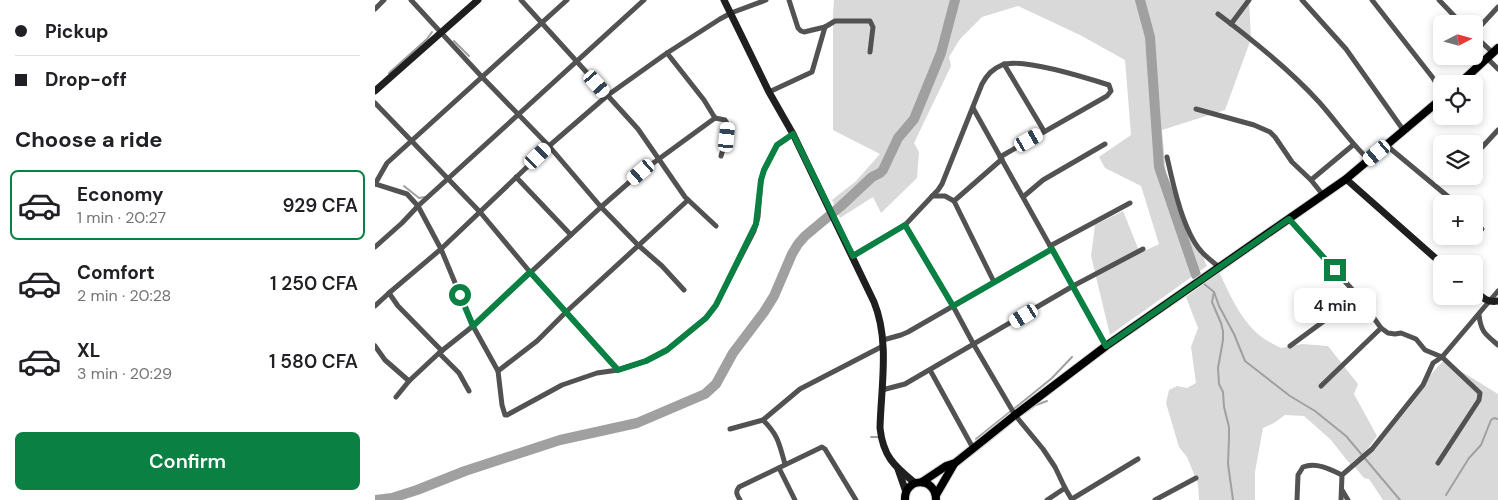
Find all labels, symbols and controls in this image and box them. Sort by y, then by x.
north arrow [1433,15,1483,65]
map controls [1433,15,1483,305]
text: Pickup [45,19,109,44]
text: Drop-off [45,67,127,92]
car [581,68,612,100]
button: locate [1433,75,1483,125]
car [717,121,736,153]
text: Choose a ride [15,125,163,154]
car [1012,126,1045,154]
button: layers [1433,135,1483,185]
car [1360,138,1393,168]
car [522,140,554,172]
car [624,156,657,188]
text: Economy [77,182,164,207]
icon: car [17,183,62,228]
text: 929 CFA [282,193,358,218]
button: + [1433,195,1483,245]
text: 1 min · 20:27 [77,207,166,228]
button: − [1433,255,1483,305]
route end [1324,259,1346,281]
text: Comfort [77,260,155,285]
icon: car [17,261,62,306]
text: 1 250 CFA [270,271,358,296]
route start [449,284,471,306]
text: 2 min · 20:28 [77,285,171,306]
callout: 4 min [1294,288,1376,322]
text: 4 min [1314,295,1356,316]
car [1007,302,1040,330]
text: XL [77,338,100,363]
icon: car [17,339,62,384]
text: 1 580 CFA [269,349,358,374]
text: 3 min · 20:29 [77,363,172,384]
button: Confirm [15,432,360,490]

